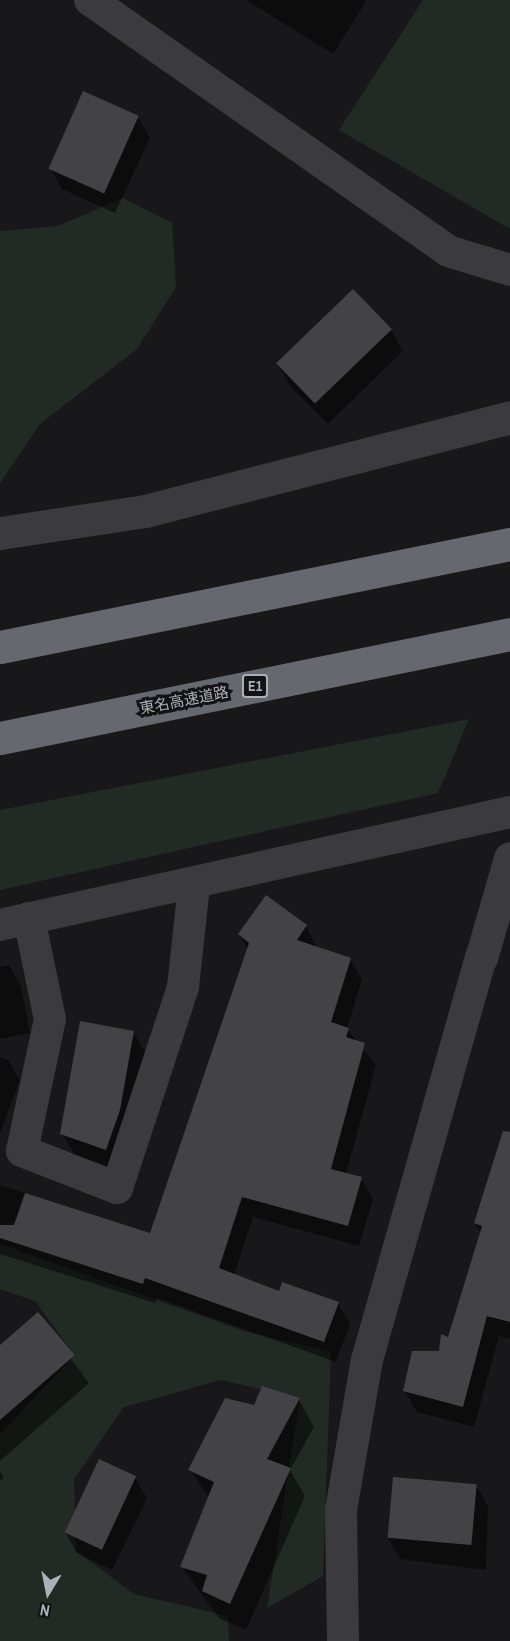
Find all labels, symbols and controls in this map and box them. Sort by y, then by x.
road number: E1 [242,675,268,697]
street label: 東名高速道路 [138,683,230,717]
north arrow [18,1563,78,1623]
text: N [38,1599,51,1622]

